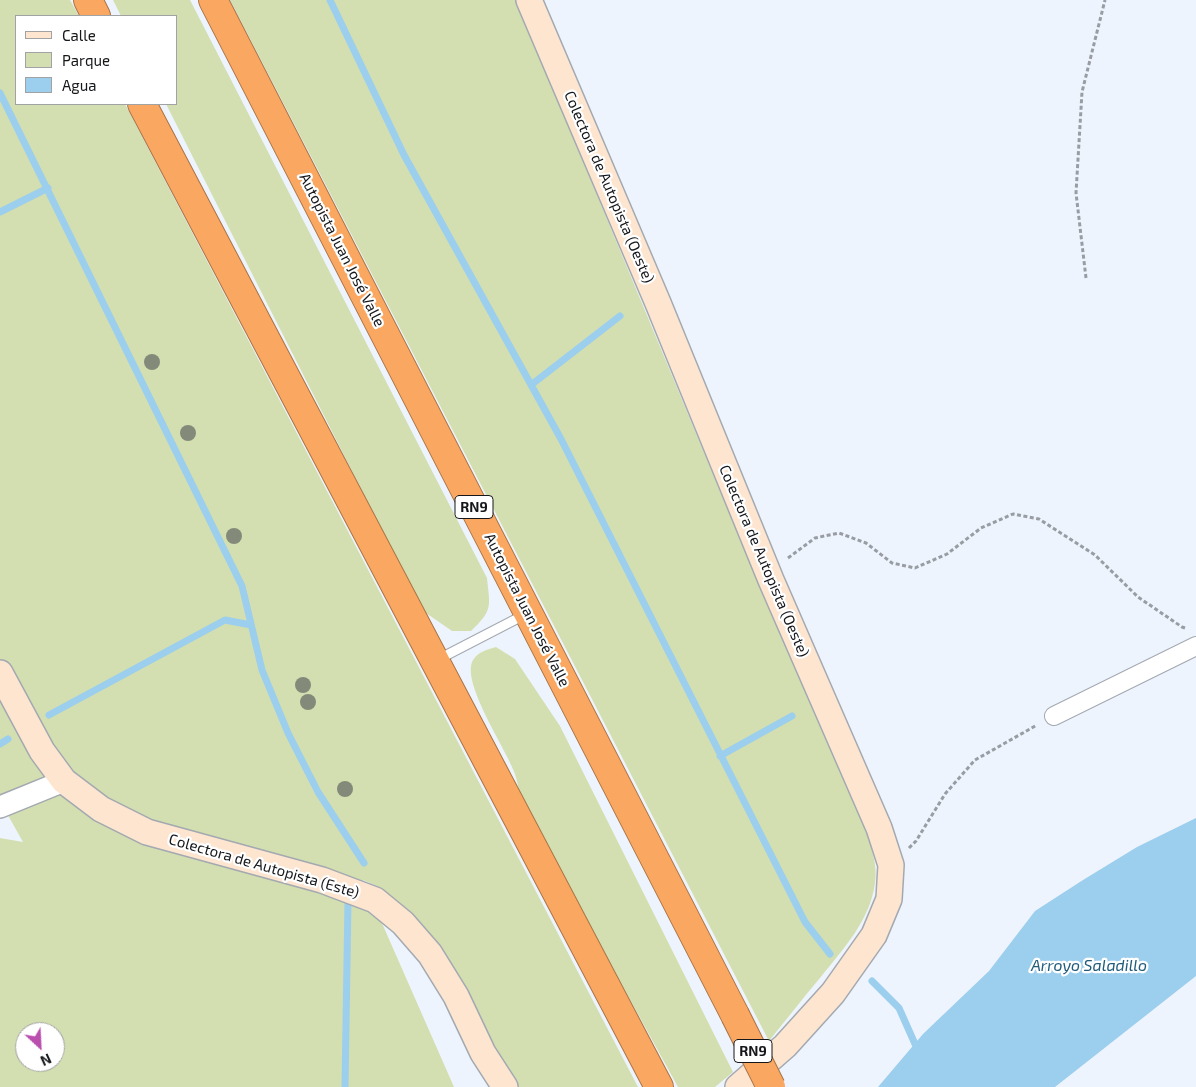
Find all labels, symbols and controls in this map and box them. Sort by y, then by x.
legend [15,15,178,105]
text: Calle [62,26,96,44]
text: Parque [62,51,110,69]
text: Agua [62,76,97,94]
street label: Colectora de Autopista (Oeste) [560,88,658,286]
street label: Autopista Juan José Valle [295,170,389,330]
street label: Colectora de Autopista (Oeste) [715,462,813,660]
road number: RN9 [455,496,493,518]
street label: Autopista Juan José Valle [480,530,574,690]
street label: Colectora de Autopista (Este) [167,830,361,902]
water label: Arroyo Saladillo [1031,956,1147,976]
north arrow [15,1022,65,1072]
road number: RN9 [734,1040,772,1062]
text: N [38,1050,54,1070]

